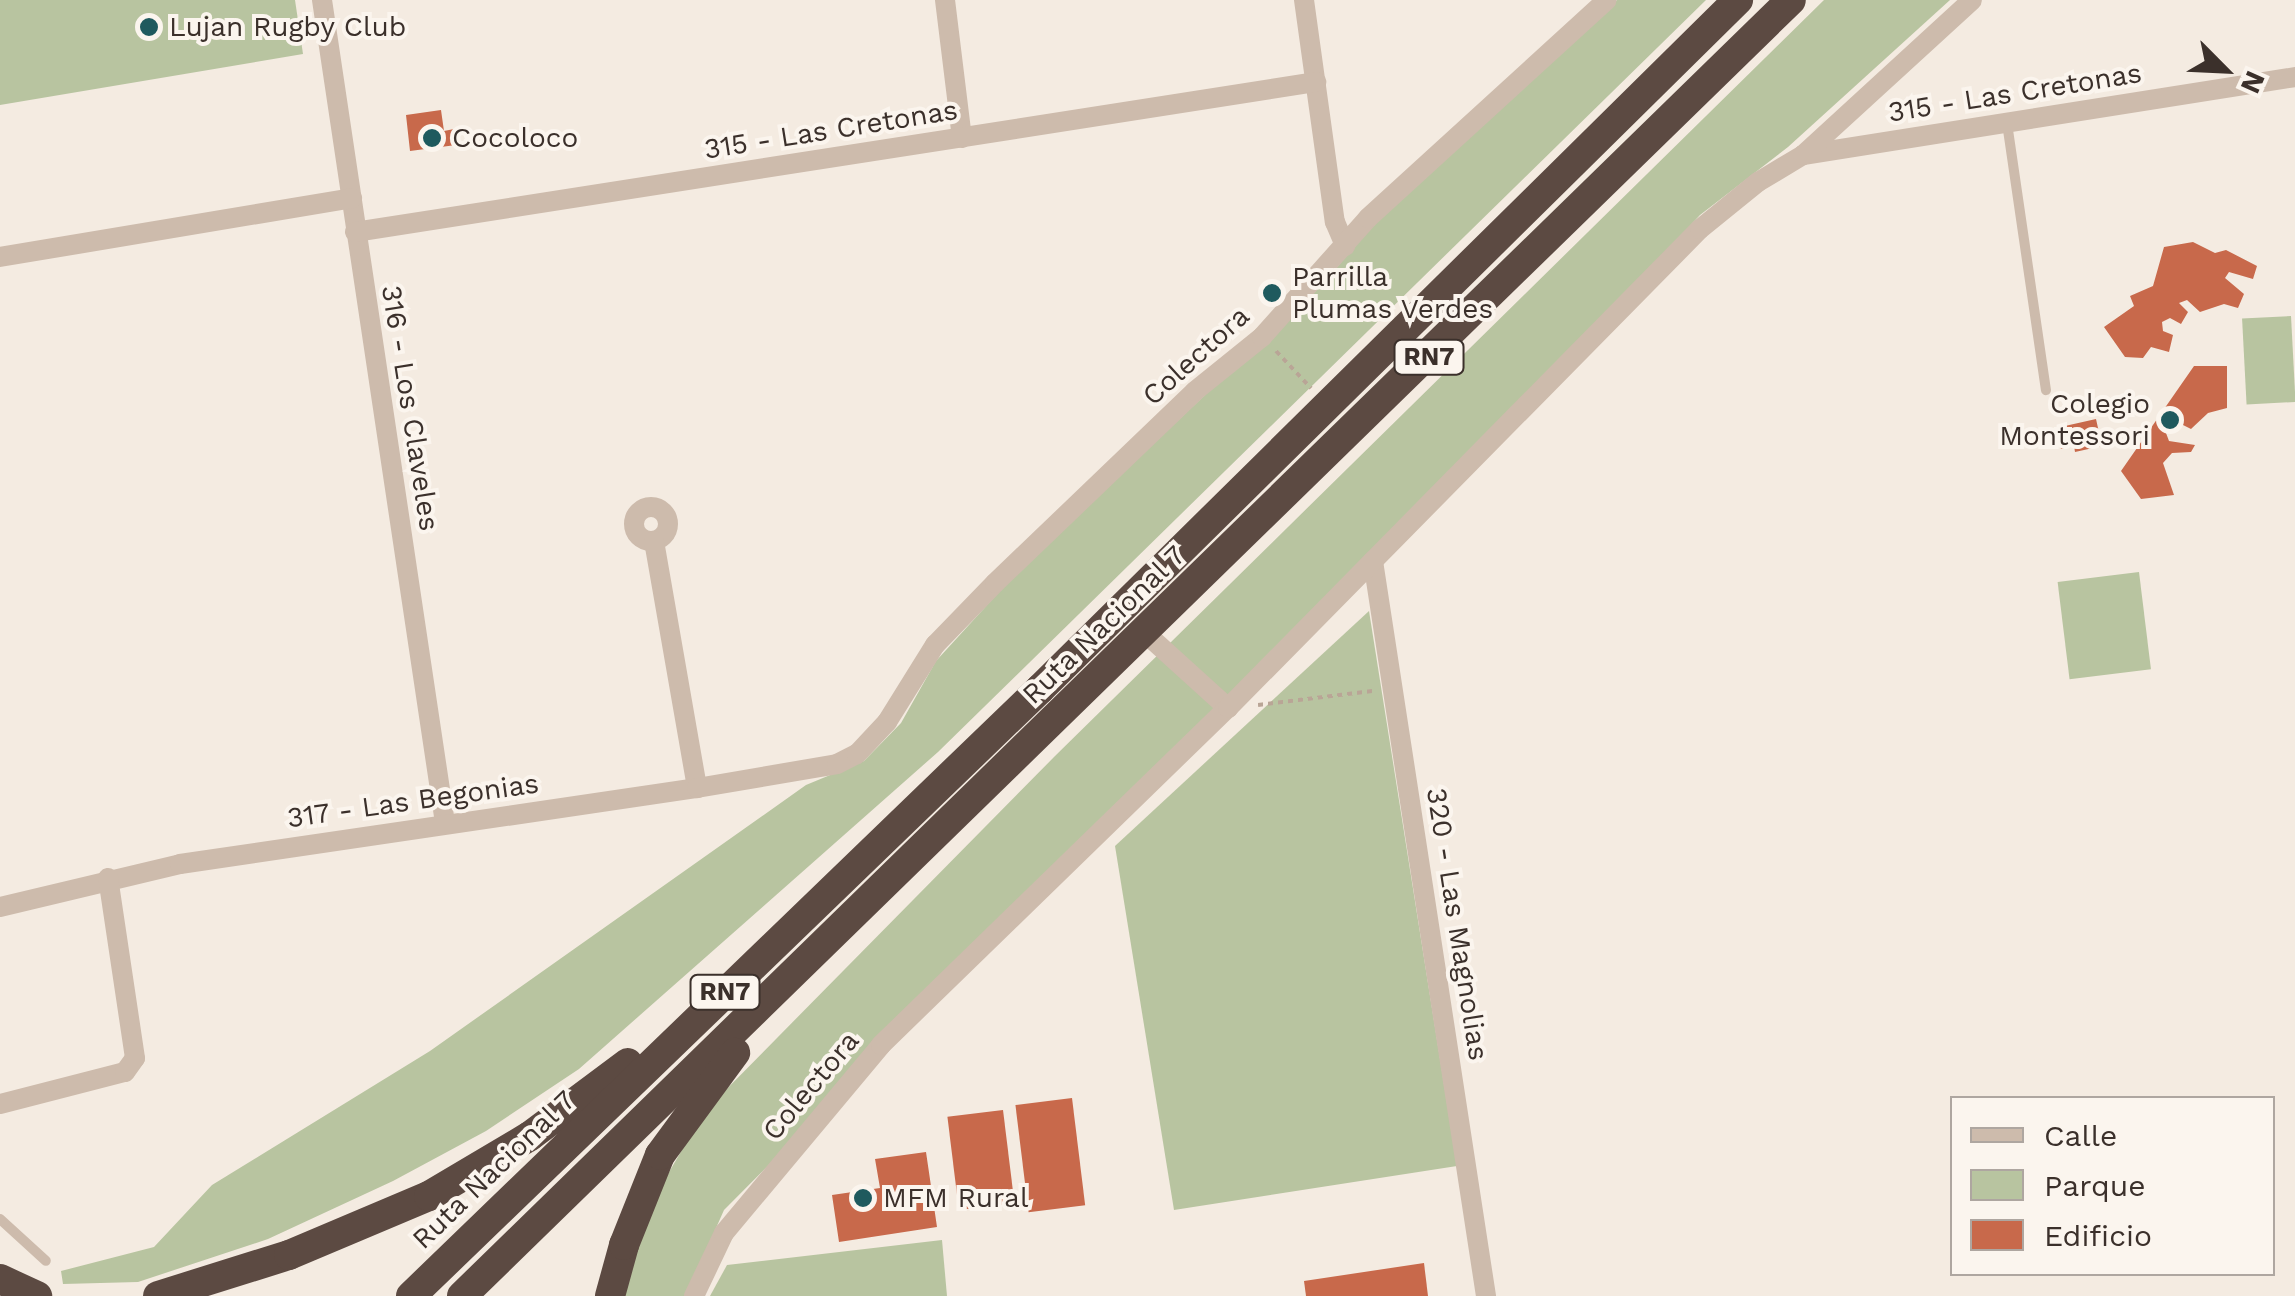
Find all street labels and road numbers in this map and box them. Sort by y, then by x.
street label: 315 - Las Cretonas [1886,56,2144,130]
street label: 315 - Las Cretonas [702,93,960,167]
street label: 316 - Los Claveles [374,283,446,533]
street label: Colectora [1136,299,1256,413]
road number: RN7 [1392,337,1466,377]
street label: Ruta Nacional 7 [1015,538,1193,712]
street label: 317 - Las Begonias [285,767,541,835]
street label: 320 - Las Magnolias [1419,785,1495,1063]
road number: RN7 [688,972,762,1012]
street label: Colectora [756,1025,866,1147]
street label: Ruta Nacional 7 [405,1083,583,1257]

